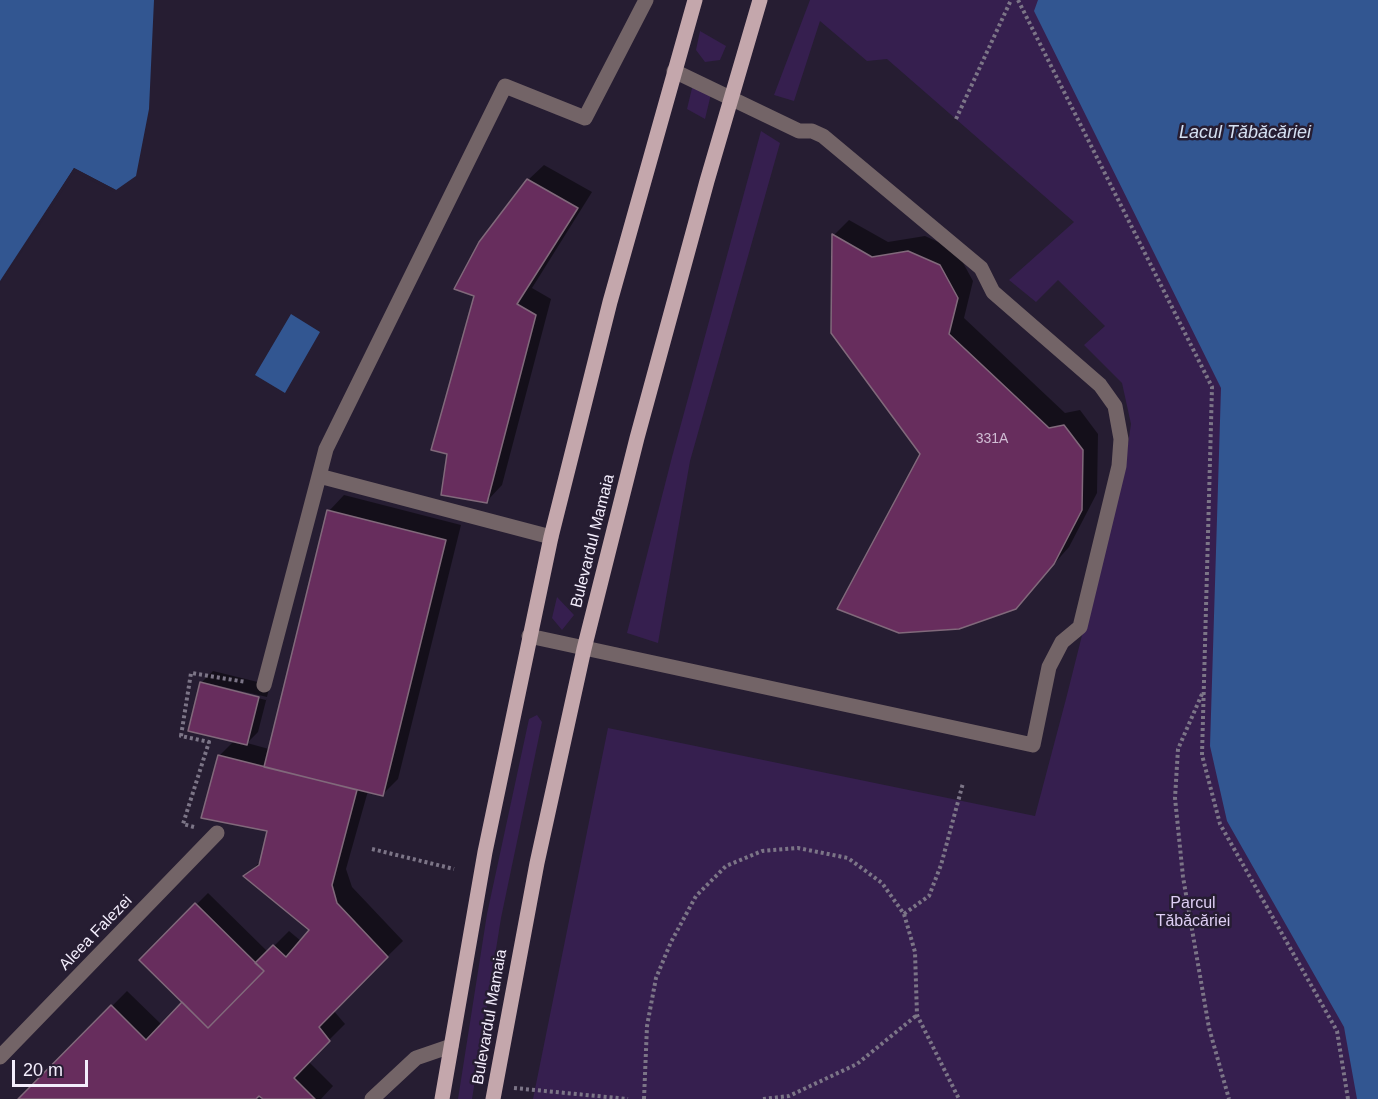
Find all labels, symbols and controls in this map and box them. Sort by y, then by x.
water label: Lacul Tăbăcăriei [1179,122,1311,144]
house number: 331A [976,431,1008,447]
street label: Bulevardul Mamaia [567,472,619,610]
street label: Aleea Falezei [55,891,137,975]
park label: Parcul Tăbăcăriei [1156,894,1230,932]
street label: Bulevardul Mamaia [469,948,511,1086]
scale bar [15,1048,92,1086]
text: 20 m [23,1060,63,1080]

